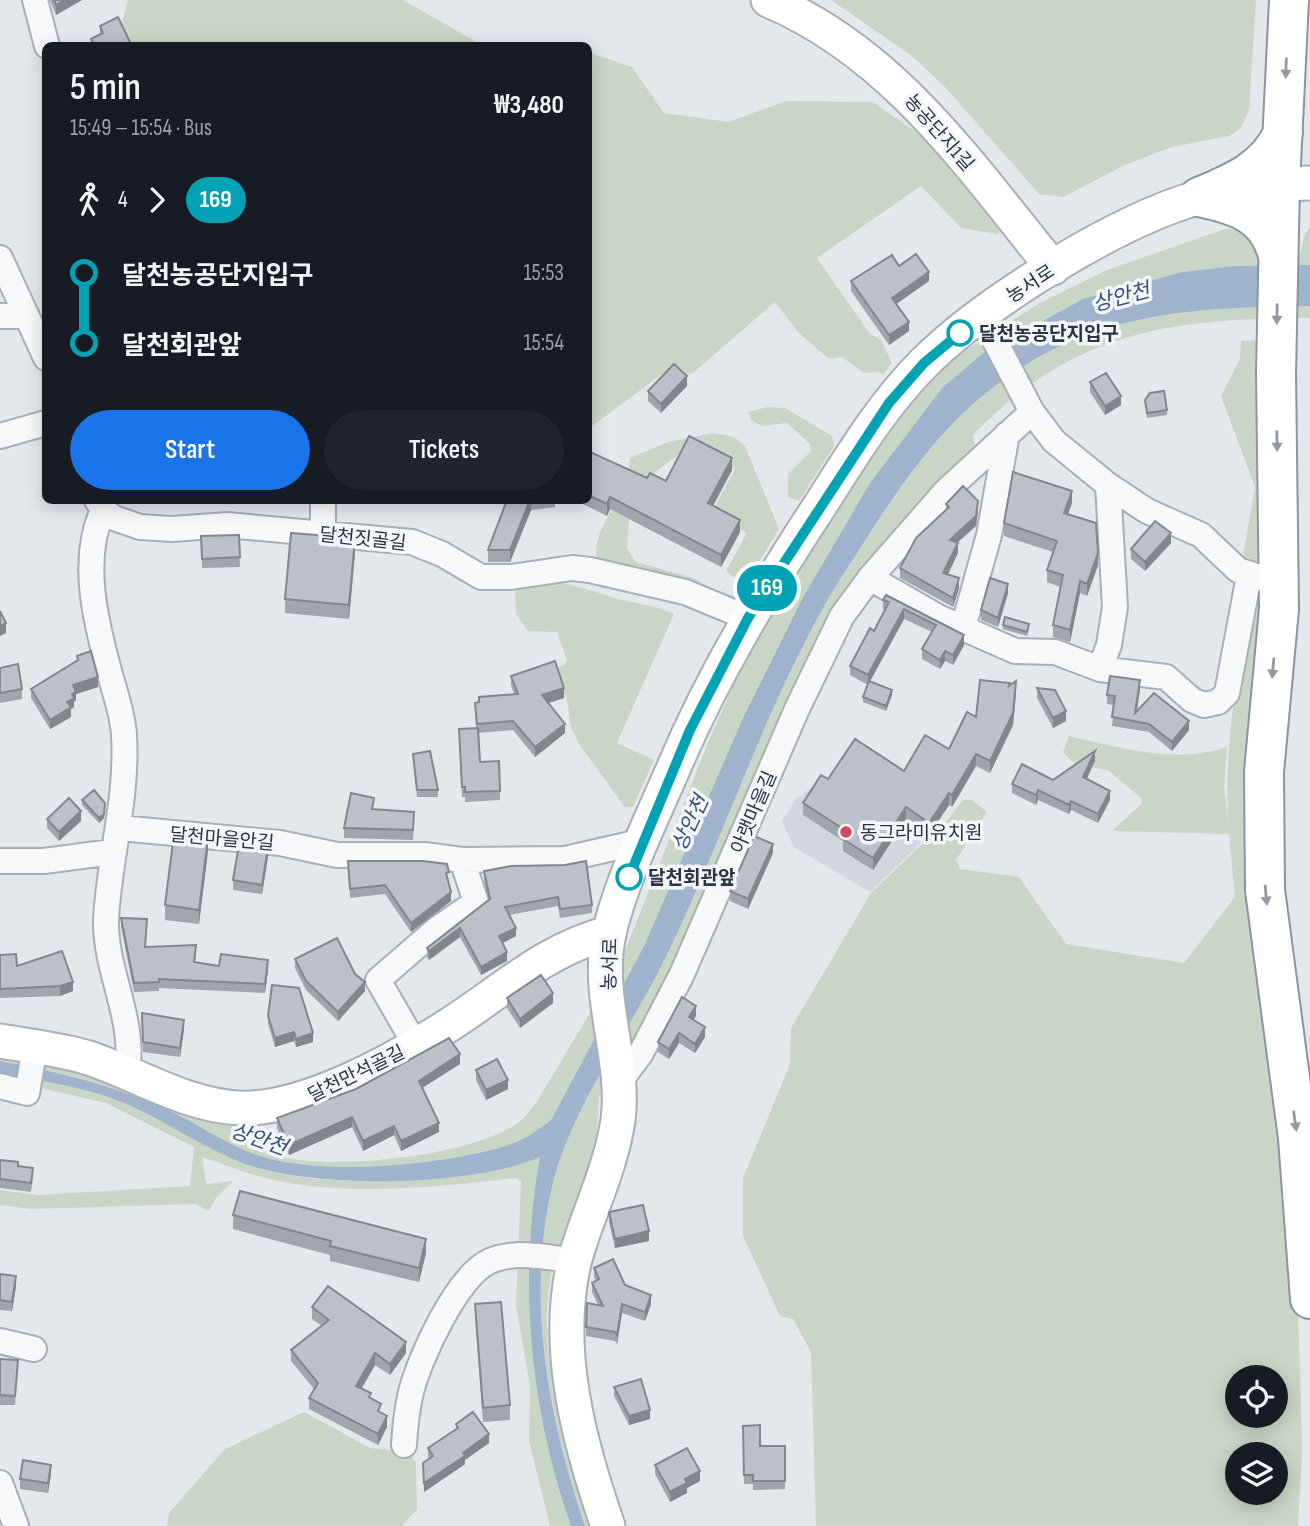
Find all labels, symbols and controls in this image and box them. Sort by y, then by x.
one-way arrow [1281,57,1292,79]
text: 5 min [70,65,141,110]
text: ₩3,480 [494,90,564,121]
street label: 농공단지1길 [899,90,978,176]
text: 15:49 – 15:54 · Bus [70,114,212,142]
icon: walk [70,181,108,219]
icon: forward [138,181,176,219]
text: 169 [200,185,232,214]
text: 4 [118,186,128,214]
text: 15:53 [524,259,564,287]
street label: 농서로 [1003,260,1059,308]
text: 달천농공단지입구 [122,261,313,292]
water label: 상안천 [1090,277,1155,317]
one-way arrow [1271,303,1283,325]
marker: 달천농공단지입구 [947,320,973,346]
place label: 달천농공단지입구 [979,323,1119,346]
text: 15:54 [523,329,564,357]
text: 달천회관앞 [122,331,242,362]
button: Start [70,410,310,490]
button: Tickets [324,410,564,490]
one-way arrow [1271,430,1283,452]
street label: 달천짓골길 [318,523,408,555]
line badge: 169 [727,565,807,611]
text: 169 [751,573,783,602]
one-way arrow [1267,657,1278,679]
street label: 아랫마을길 [727,768,782,857]
water label: 상안천 [667,789,715,855]
place label: 동그라미유치원 [860,822,982,845]
street label: 달천마을안길 [169,823,275,856]
marker: 동그라미유치원 [838,824,854,840]
marker: 달천회관앞 [616,864,642,890]
place label: 달천회관앞 [648,867,735,890]
one-way arrow [1261,884,1272,906]
street label: 농서로 [598,937,623,991]
street label: 달천만석골길 [304,1041,409,1108]
one-way arrow [1290,1110,1301,1132]
water label: 상안천 [227,1118,293,1162]
map controls [1225,1365,1288,1505]
button: locate [1225,1365,1288,1428]
button: layers [1225,1442,1288,1505]

